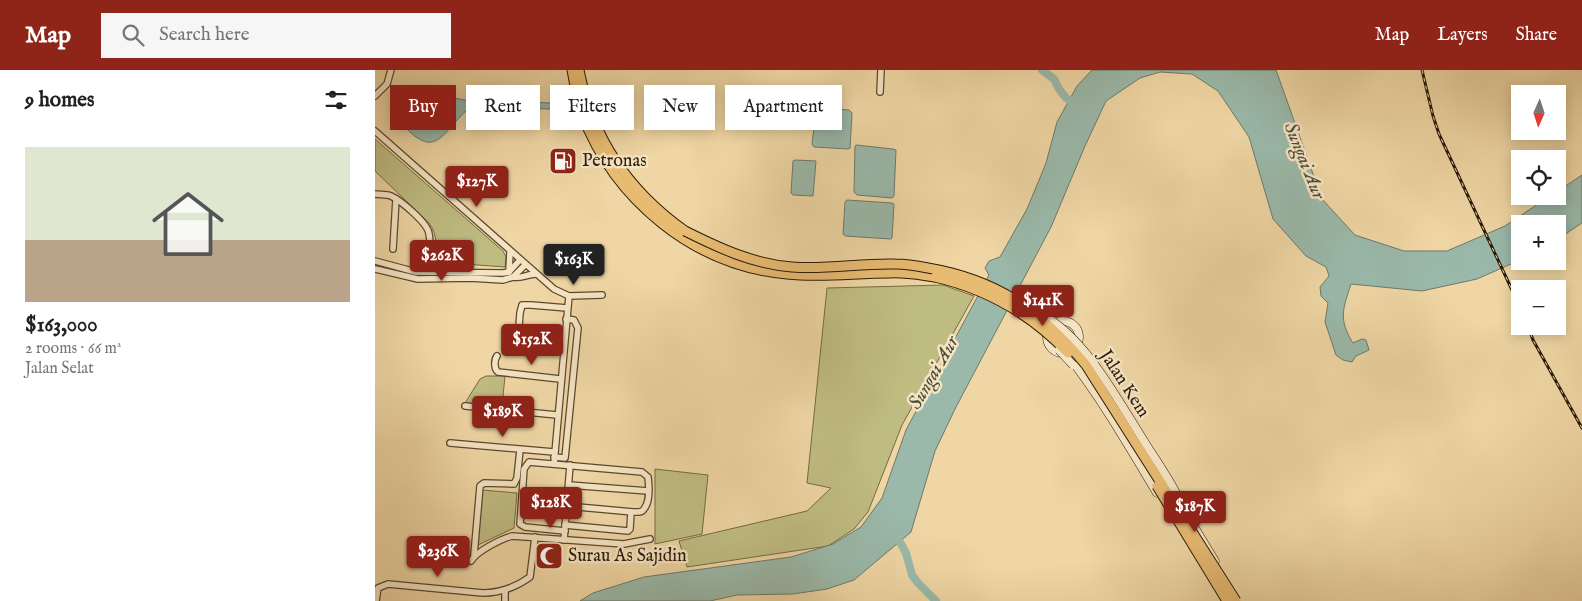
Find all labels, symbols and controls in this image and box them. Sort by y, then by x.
search box [101,13,451,58]
text: Map [25,20,71,51]
icon: search [119,21,147,49]
text: Search here [159,23,250,47]
text: Map [1375,24,1409,47]
text: Layers [1437,24,1488,47]
text: Share [1516,24,1557,47]
chip: Buy [390,85,456,130]
chip: Rent [466,85,540,130]
chip: Filters [550,85,634,130]
chip: New [644,85,715,130]
chip: Apartment [725,85,842,130]
north arrow [1511,85,1566,140]
map controls [1511,85,1566,335]
icon: filters [322,86,350,114]
text: 9 homes [25,87,94,114]
water label: Sungai Aur [1278,119,1331,204]
fuel station icon: Petronas [548,146,578,176]
place label: Petronas [582,150,647,173]
button: locate [1511,150,1566,205]
pin: $127K [442,166,512,208]
text: $127K [456,172,498,192]
icon: home [143,179,233,269]
button: + [1511,215,1566,270]
pin: $262K [407,240,477,282]
pin: $163K [539,244,609,286]
text: $262K [421,246,463,266]
text: $163K [554,250,594,270]
button: − [1511,280,1566,335]
pin: $141K [1008,284,1078,327]
text: $141K [1023,291,1063,311]
text: $163,000 [25,312,98,339]
pin: $152K [497,324,567,366]
text: $152K [512,330,552,350]
water label: Sungai Aur [903,331,965,414]
text: 2 rooms · 66 m² [25,339,121,359]
street label: Jalan Kem [1093,344,1154,422]
text: Jalan Selat [25,359,94,379]
pin: $189K [468,396,538,438]
text: $189K [483,402,523,422]
pin: $128K [516,486,586,529]
pin: $187K [1160,490,1230,533]
text: $128K [531,493,571,513]
text: $187K [1175,497,1215,517]
pin: $236K [403,536,473,578]
mosque icon: Surau As Sajidin [534,541,564,571]
text: $236K [418,542,458,562]
place label: Surau As Sajidin [568,545,687,568]

